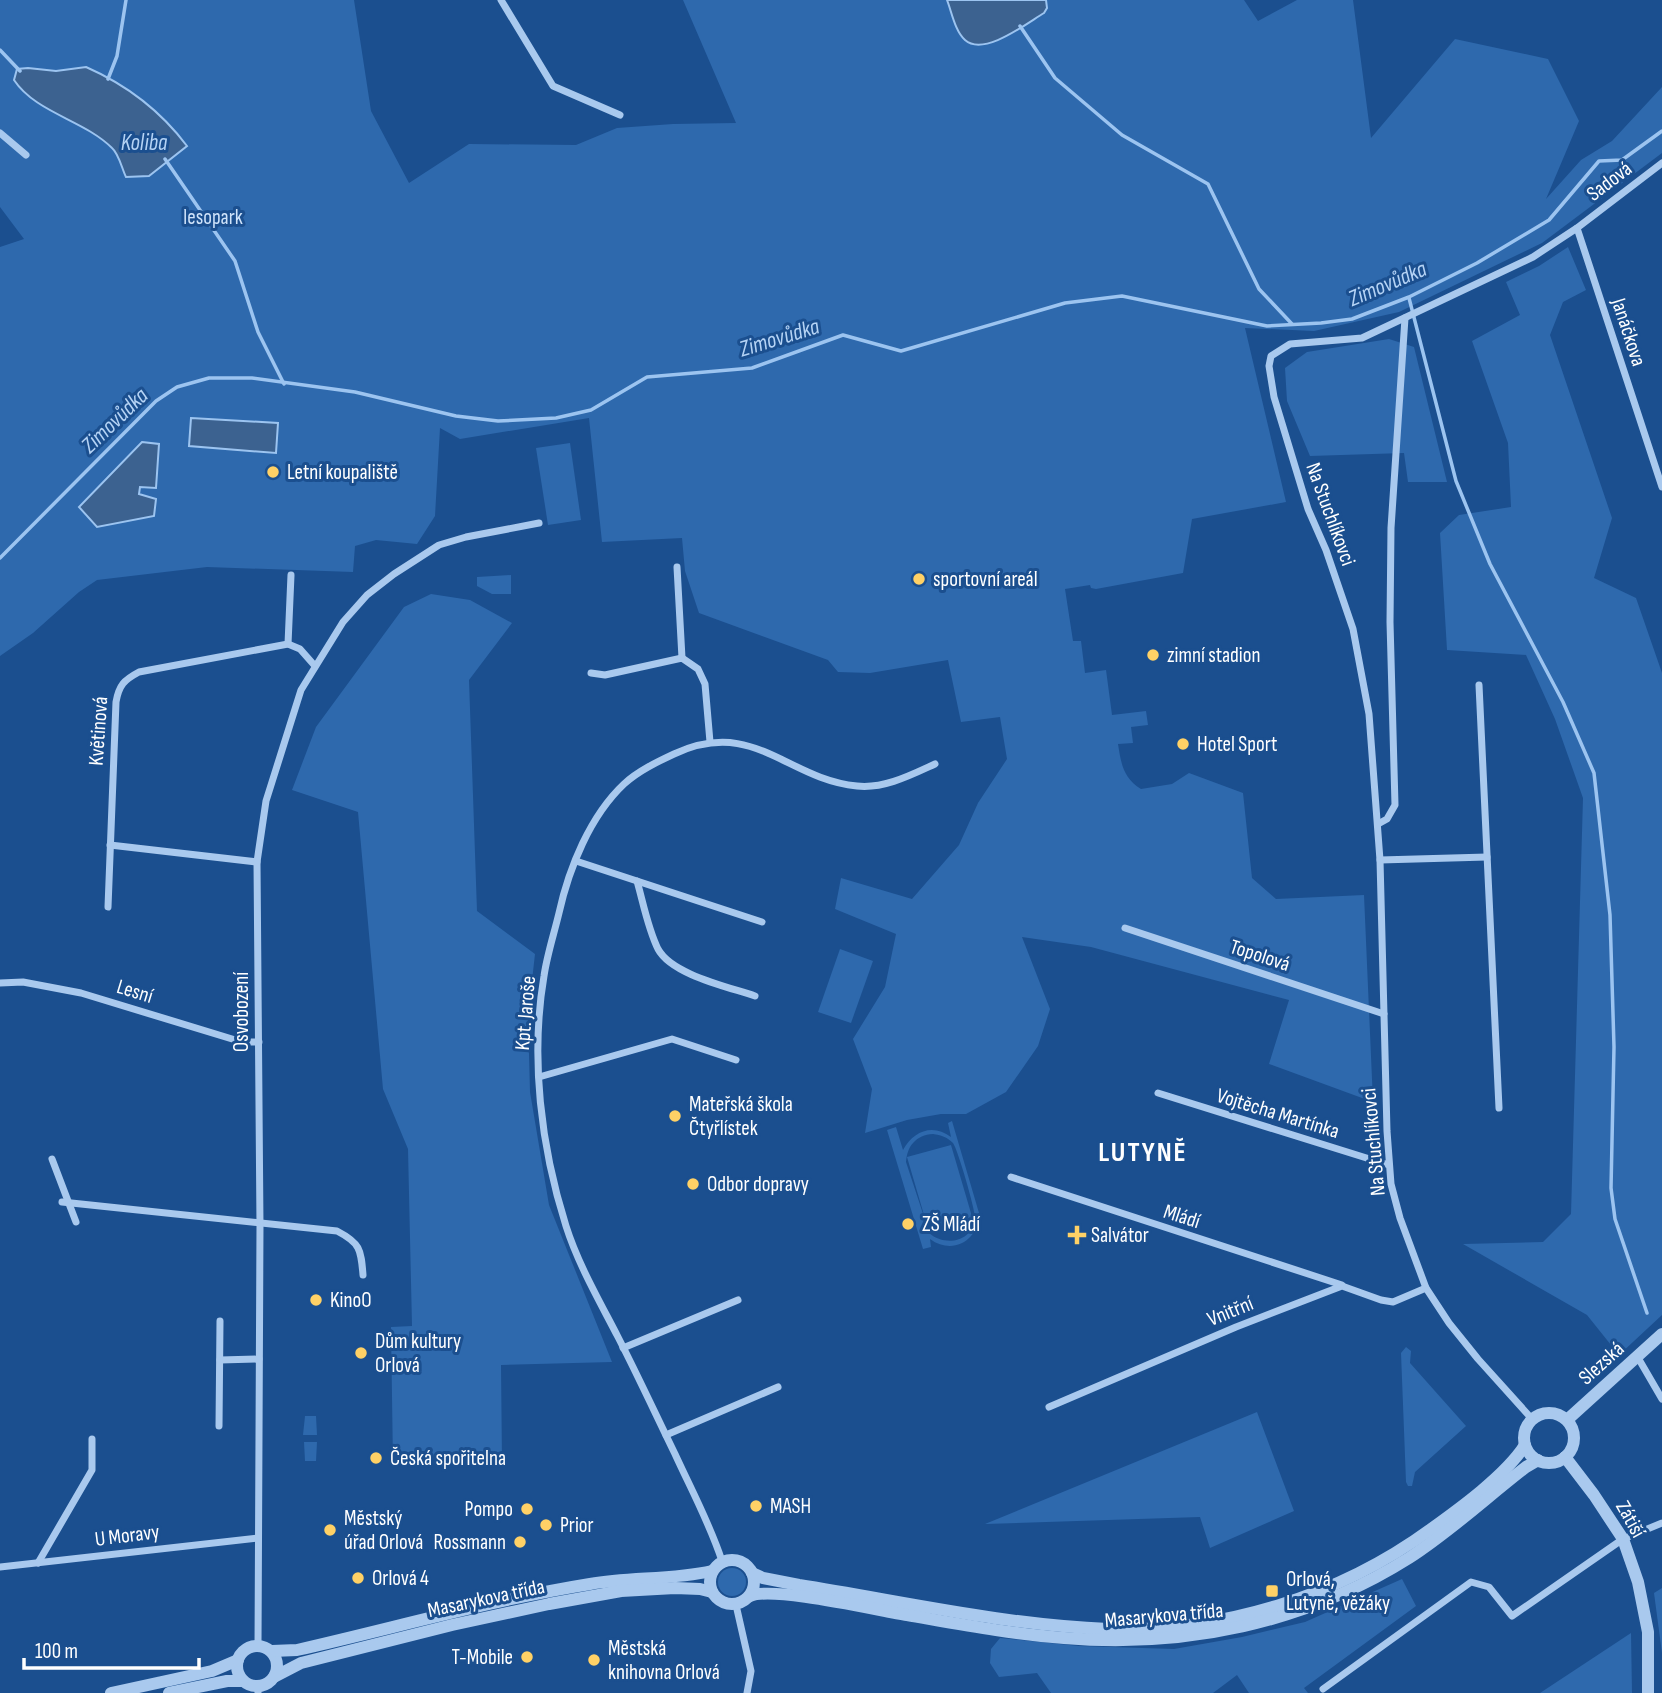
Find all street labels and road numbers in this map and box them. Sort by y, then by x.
street label: Sadová [1582,156,1637,207]
street label: Janáčkova [1606,294,1651,369]
street label: Na Stuchlíkovci [1300,459,1361,569]
street label: Květinová [84,696,113,766]
street label: Topolová [1227,934,1293,977]
street label: Osvobození [229,972,254,1052]
street label: Lesní [114,974,156,1009]
street label: Kpt. Jaroše [510,975,541,1051]
street label: Vojtěcha Martínka [1213,1083,1342,1144]
street label: Na Stuchlíkovci [1356,1087,1391,1197]
street label: Mládí [1160,1199,1203,1234]
street label: Vnitřní [1204,1291,1257,1332]
street label: Slezská [1573,1337,1629,1390]
street label: Zátiší [1610,1496,1651,1542]
street label: U Moravy [93,1519,161,1552]
street label: Masarykova třída [425,1574,547,1623]
street label: Masarykova třída [1104,1598,1224,1633]

